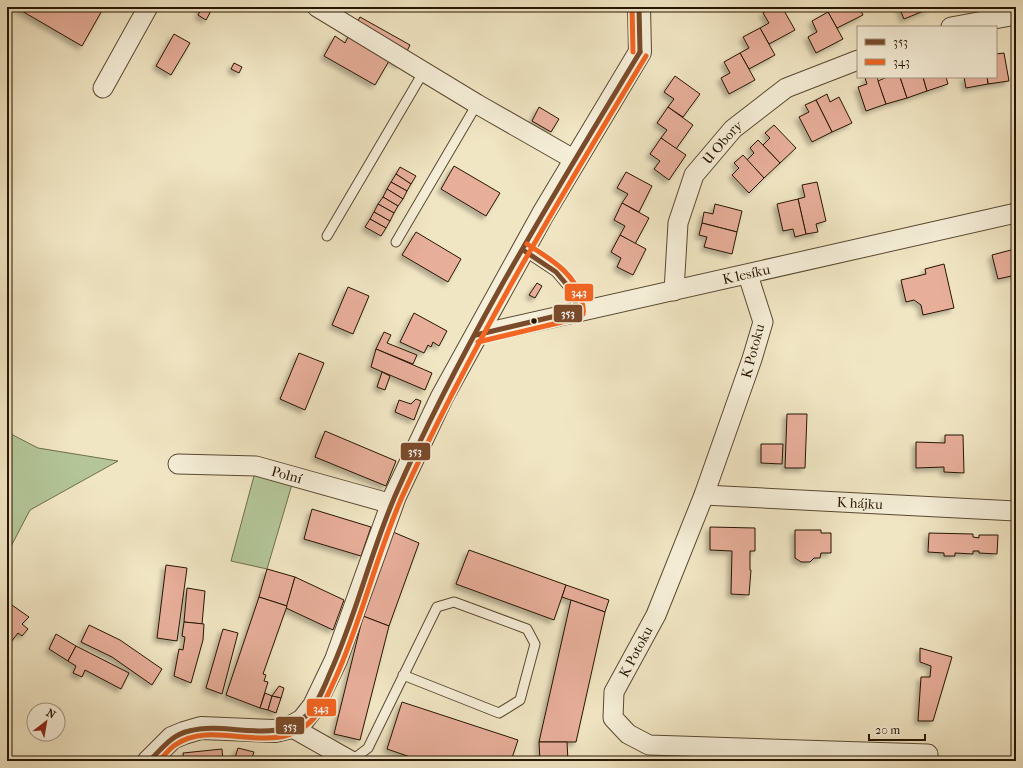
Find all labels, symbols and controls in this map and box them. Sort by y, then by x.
legend [857,26,997,78]
text: 353 [893,35,908,49]
text: 343 [893,55,910,69]
street label: U Obory [698,116,746,168]
street label: K lesíku [721,260,772,288]
line badge: 343 [564,283,594,302]
text: 343 [571,286,587,299]
line badge: 353 [553,304,583,323]
text: 353 [561,307,575,320]
unlabelled marker [529,316,539,326]
street label: K Potoku [738,322,768,380]
line badge: 353 [400,442,431,461]
text: 353 [408,445,422,458]
street label: Polní [269,462,305,487]
street label: K hájku [836,493,883,513]
street label: K Potoku [615,623,657,680]
line badge: 343 [306,698,337,717]
north arrow [26,702,66,742]
text: 343 [313,702,329,715]
text: N [44,706,58,722]
line badge: 353 [275,716,305,735]
scale bar [869,716,925,742]
text: 353 [283,720,297,733]
text: 20 m [875,723,900,737]

